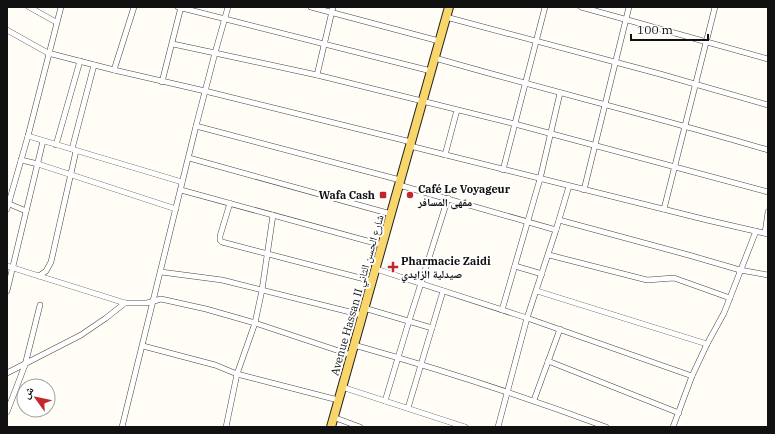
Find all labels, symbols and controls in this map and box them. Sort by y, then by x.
scale bar [631,16,708,42]
text: 100 m [637,22,673,37]
place label: Café Le Voyageur مقهى المسافر [417,182,511,210]
place label: Wafa Cash [319,188,375,202]
marker: Wafa Cash [378,190,388,200]
marker: Café Le Voyageur مقهى المسافر [405,190,415,200]
street label: Avenue Hassan II شارع الحسن الثاني [327,213,388,378]
place label: Pharmacie Zaidi صيدلية الزايدي [401,254,491,283]
marker: Pharmacie Zaidi صيدلية الزايدي [388,262,398,272]
north arrow [16,378,56,418]
text: ش [19,384,38,402]

